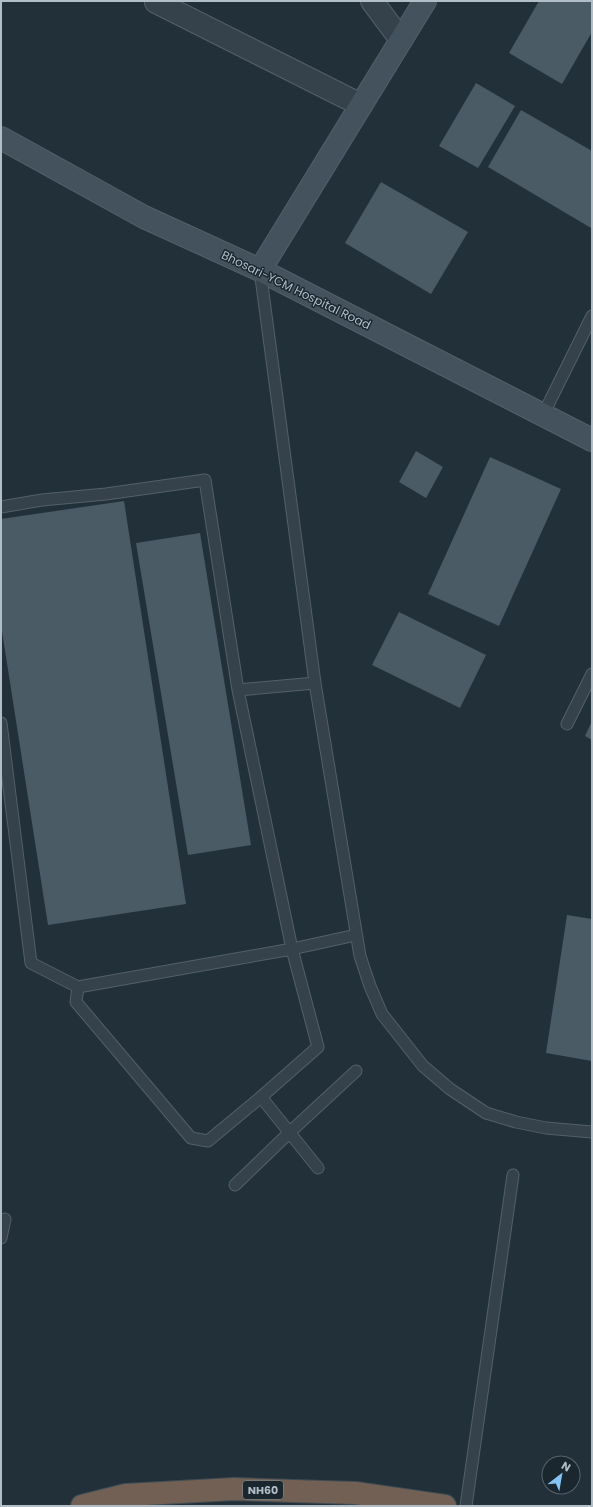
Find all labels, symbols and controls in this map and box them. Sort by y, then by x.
street label: Bhosari-YCM Hospital Road [219,246,374,333]
north arrow [541,1455,581,1495]
text: N [558,1457,574,1475]
road number: NH60 [243,1481,283,1499]

